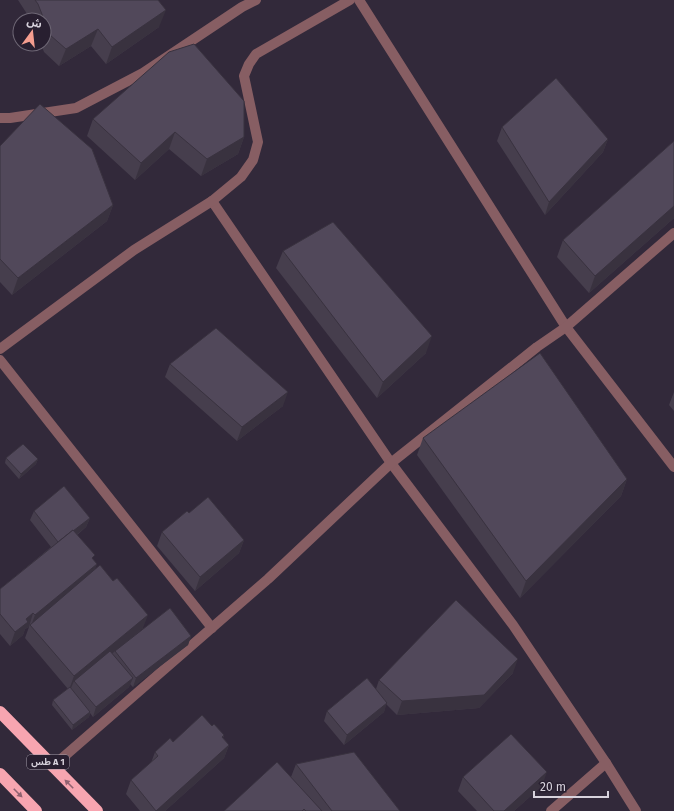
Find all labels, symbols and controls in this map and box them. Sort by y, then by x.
north arrow [12,12,52,52]
text: ش [25,15,43,31]
road number: طس A 1 [27,755,69,769]
scale bar [534,773,608,799]
one-way arrow [64,779,74,788]
text: 20 m [540,780,566,794]
one-way arrow [13,788,23,798]

